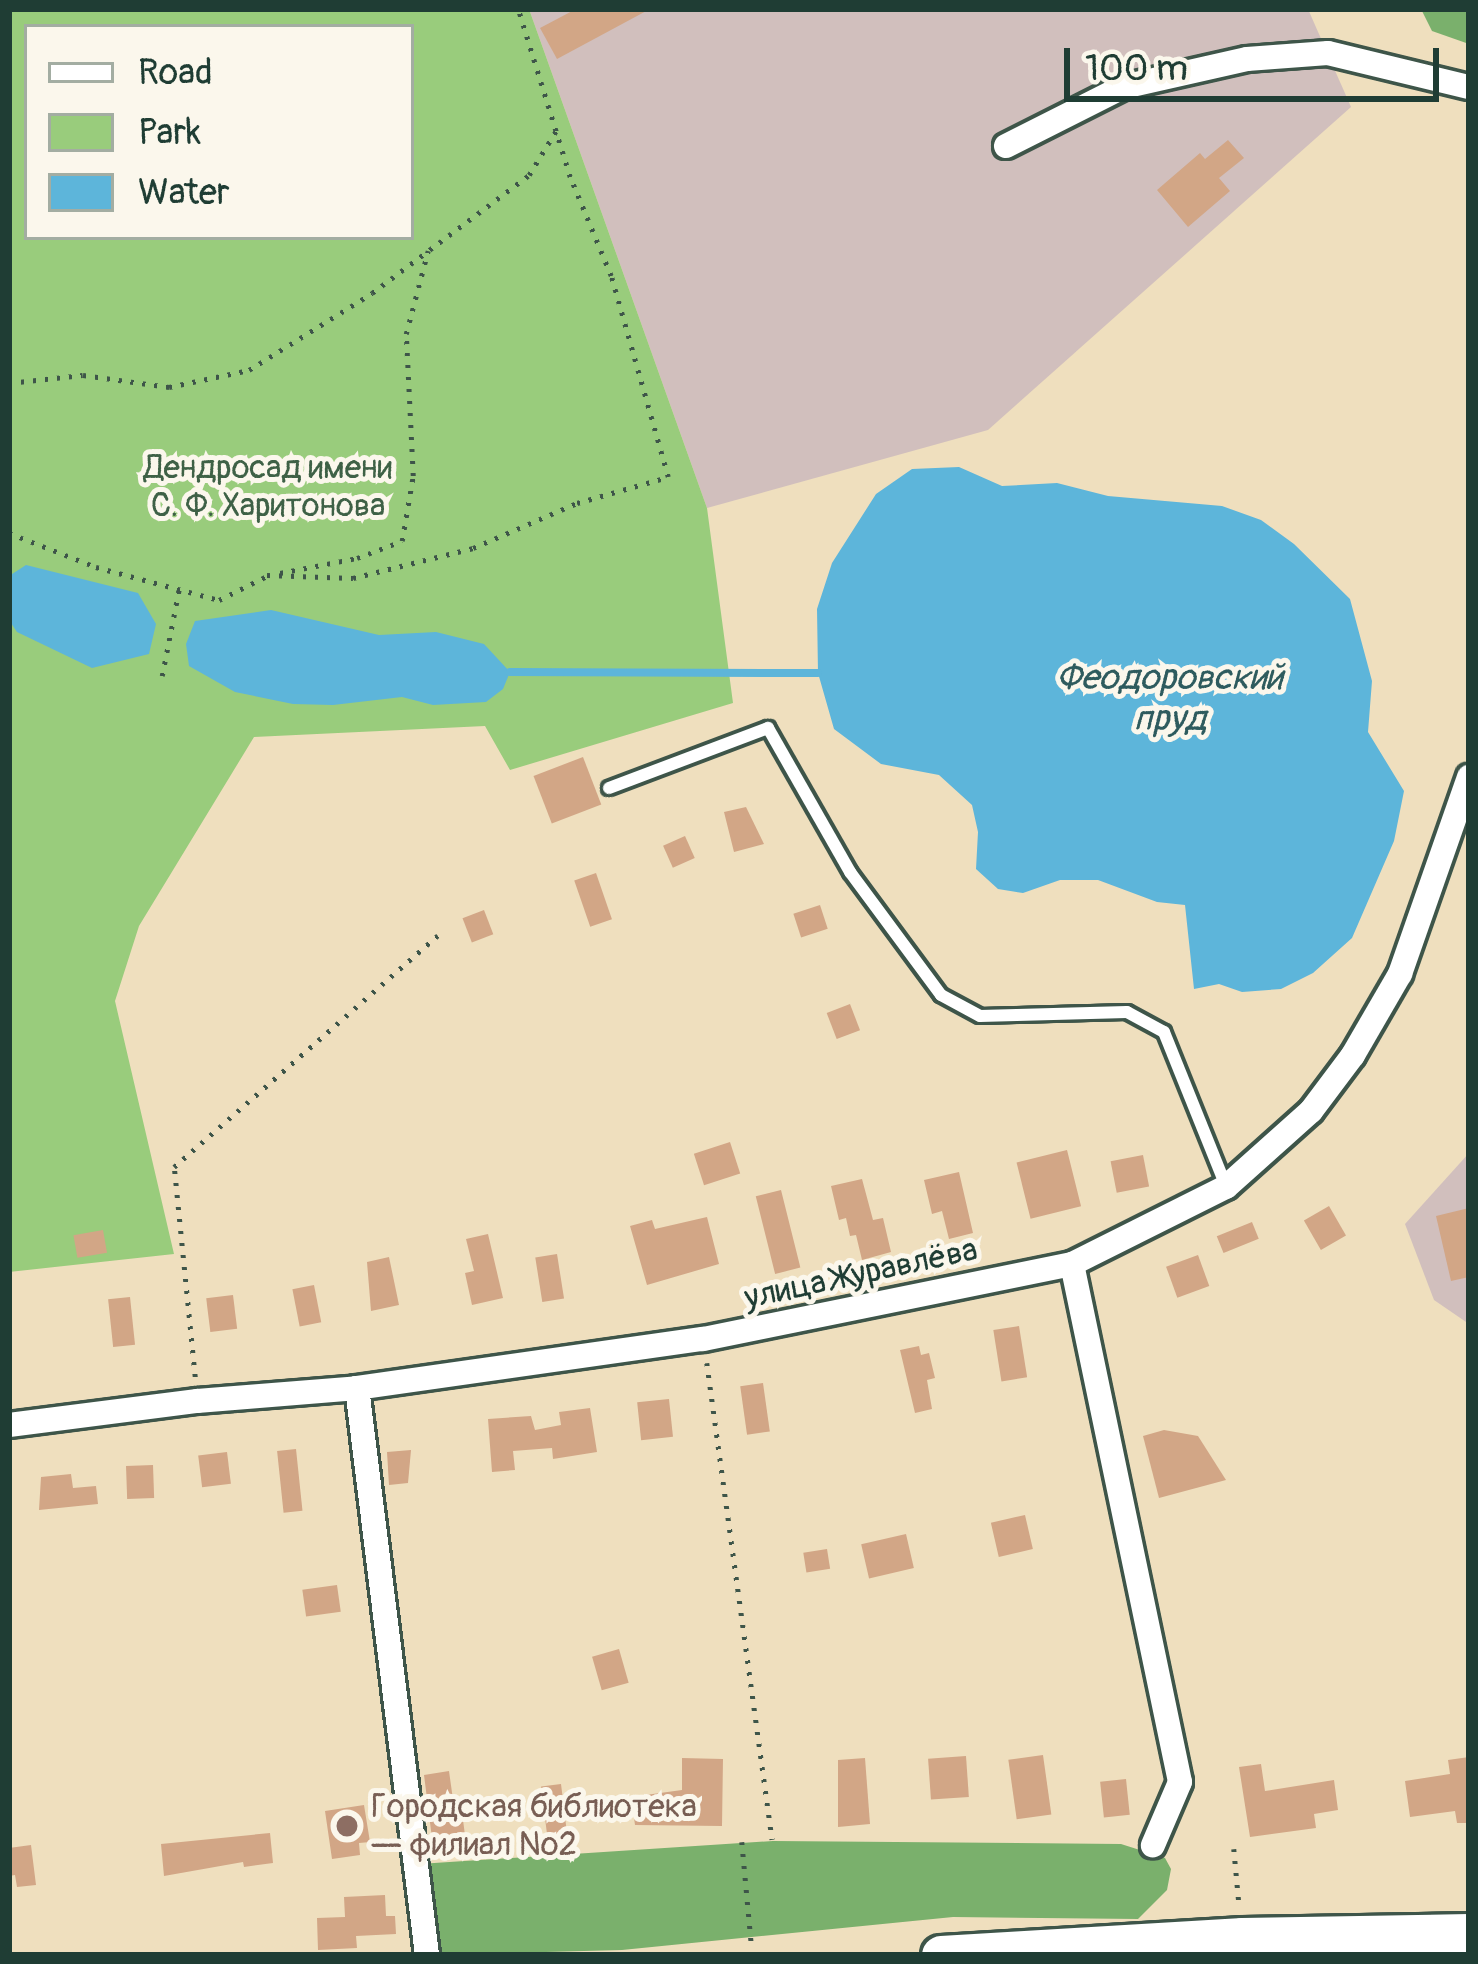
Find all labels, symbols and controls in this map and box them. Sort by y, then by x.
legend [24,24,414,240]
scale bar [1070,24,1445,98]
text: 100 m [1085,46,1188,91]
text: Road [138,50,213,95]
text: Park [138,110,201,155]
text: Water [138,170,230,215]
park label: Дендросад имени С. Ф. Харитонова [144,448,392,526]
water label: Феодоровский пруд [1057,655,1283,740]
street label: улица Журавлёва [741,1230,981,1318]
place label: Городская библиотека — филиал №2 [371,1787,697,1865]
marker: Городская библиотека — филиал №2 [334,1813,360,1839]

